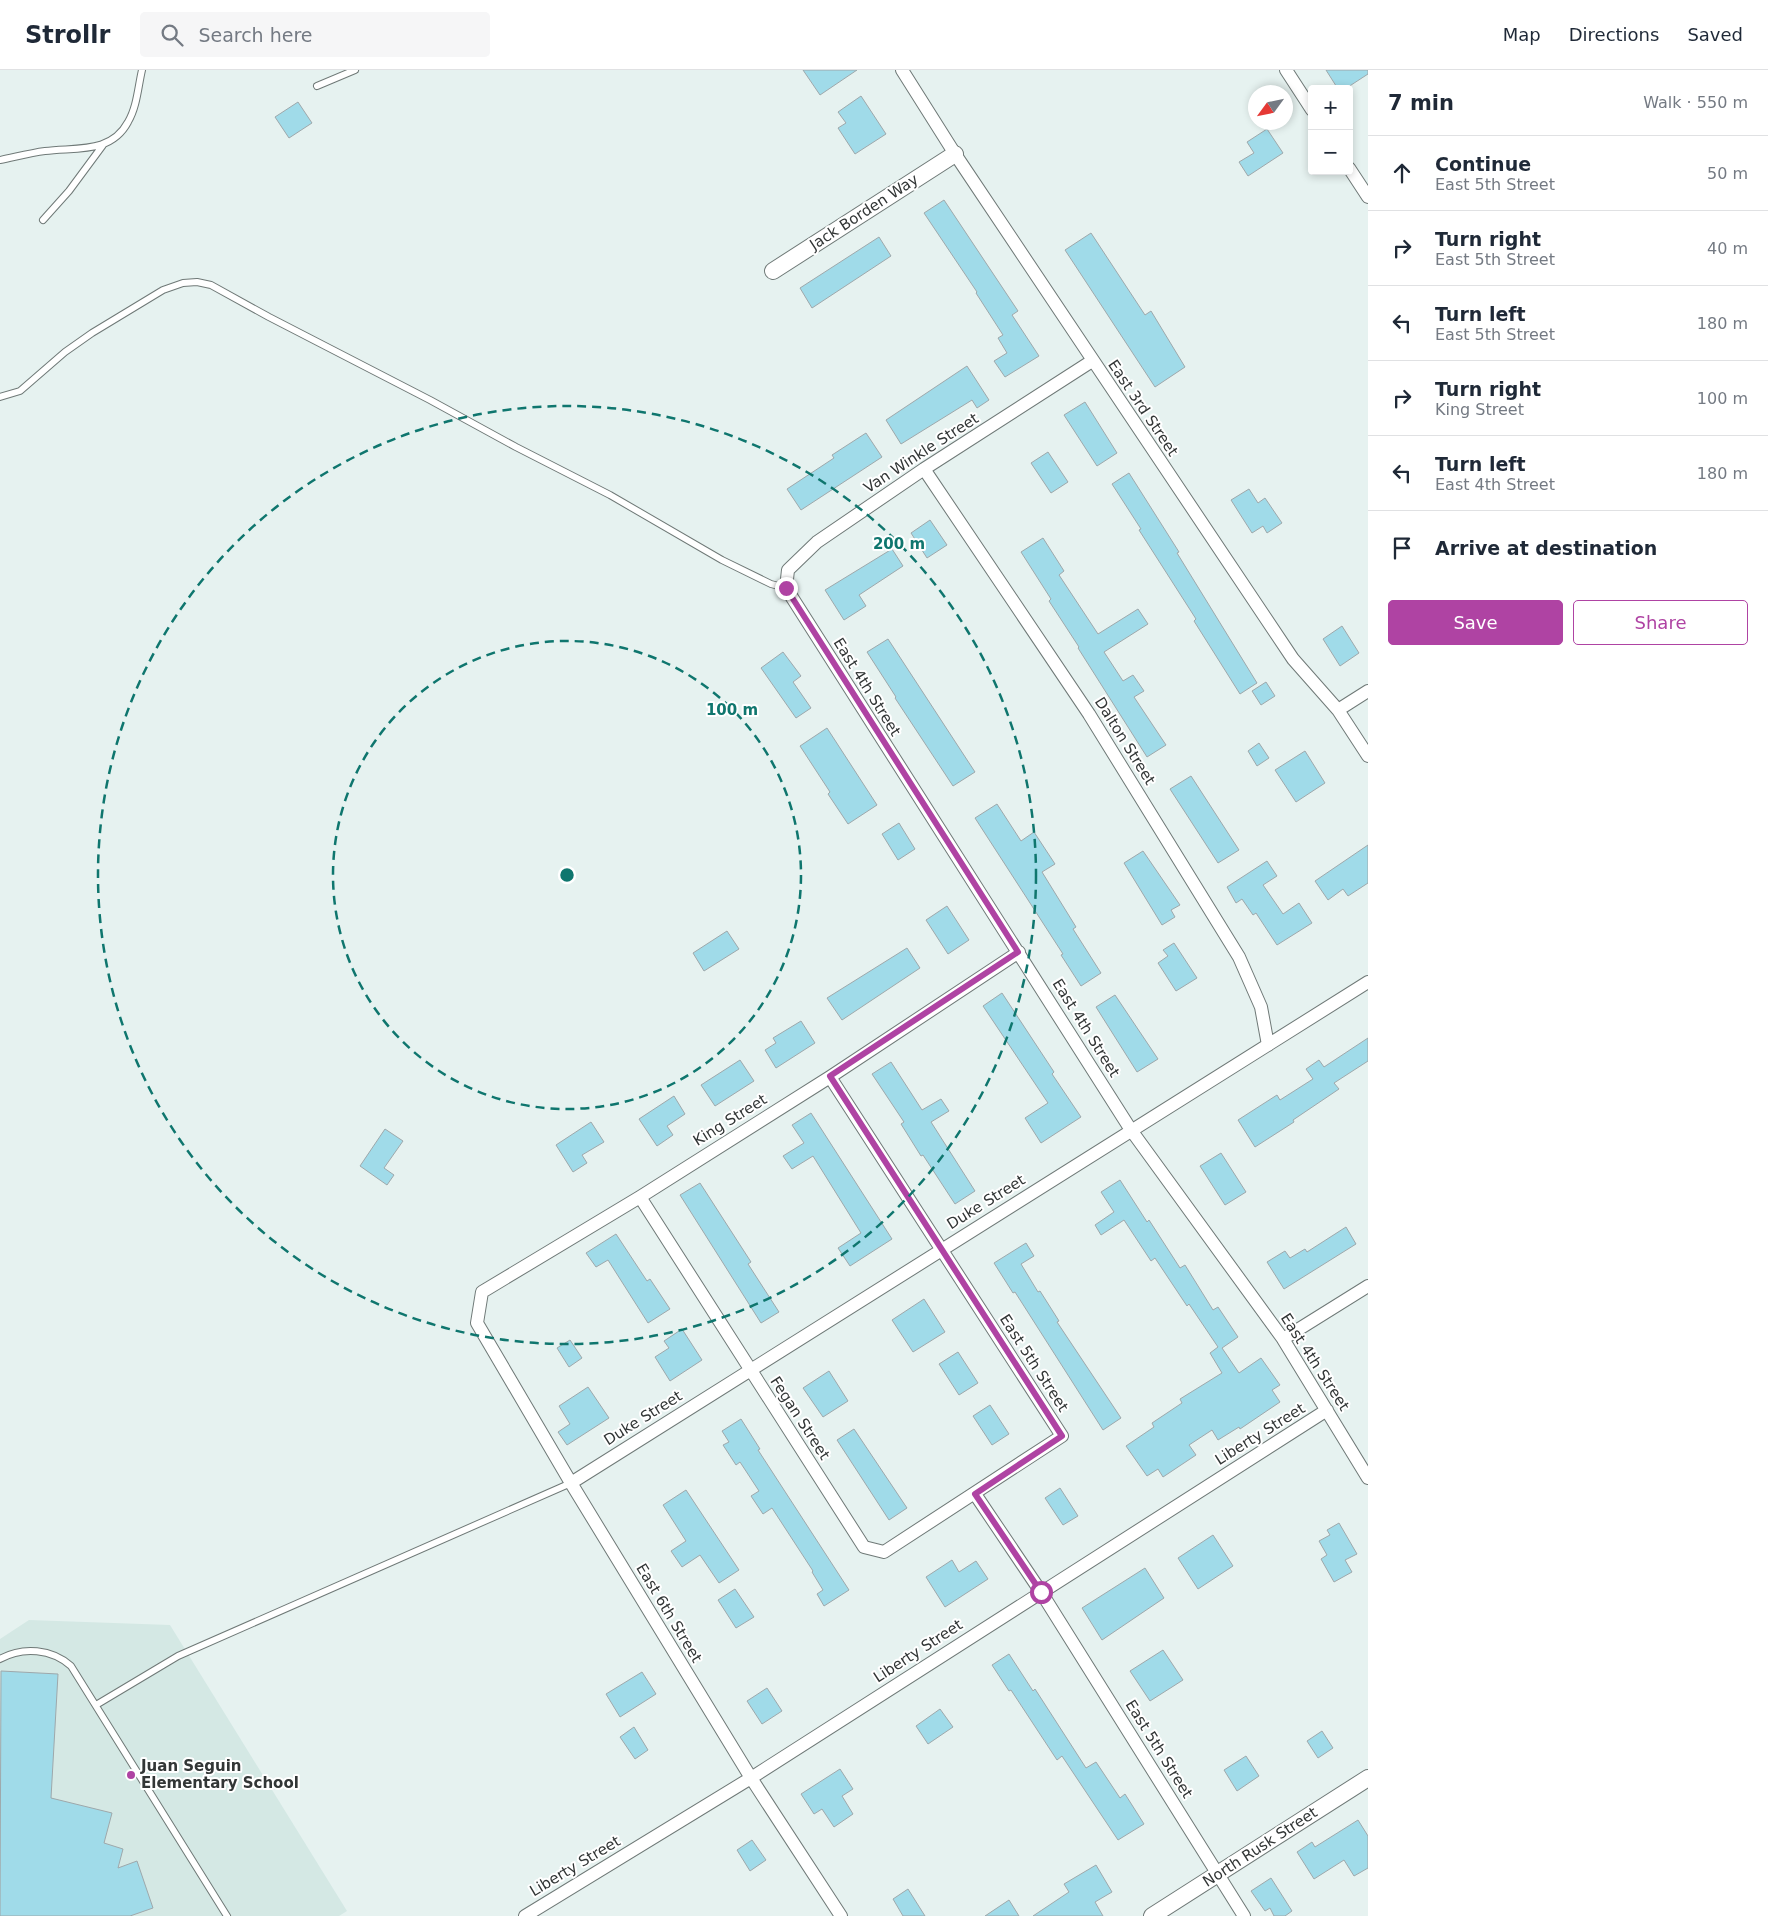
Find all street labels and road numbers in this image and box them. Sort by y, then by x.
street label: Jack Borden Way [806,170,922,254]
street label: East 3rd Street [1104,356,1182,460]
street label: Van Winkle Street [860,409,982,497]
street label: East 4th Street [830,635,904,740]
street label: Dalton Street [1091,694,1159,788]
street label: East 4th Street [1049,976,1123,1081]
street label: King Street [690,1090,770,1150]
street label: Duke Street [944,1171,1029,1233]
street label: East 4th Street [1277,1310,1353,1414]
street label: East 5th Street [996,1311,1072,1415]
street label: Fegan Street [766,1373,834,1463]
street label: Duke Street [601,1387,686,1449]
street label: Liberty Street [1212,1399,1308,1469]
street label: East 6th Street [632,1560,706,1666]
street label: Liberty Street [870,1615,966,1686]
street label: East 5th Street [1122,1697,1196,1802]
street label: North Rusk Street [1199,1803,1321,1891]
street label: Liberty Street [526,1832,624,1900]

